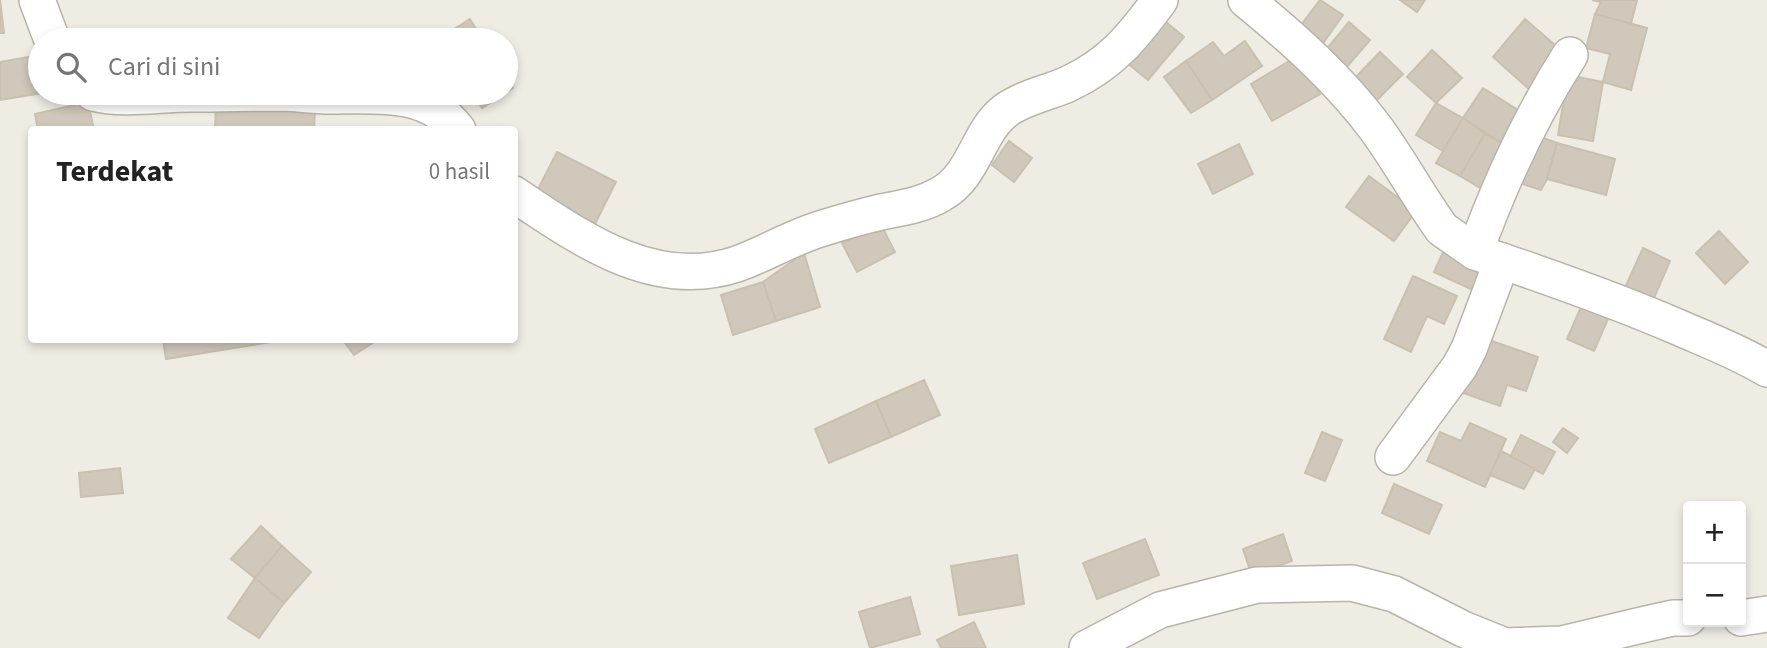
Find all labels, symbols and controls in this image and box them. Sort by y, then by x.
search box [28,28,518,105]
icon: search [52,48,90,86]
text: Cari di sini [108,48,221,85]
text: Terdekat [56,150,173,193]
text: 0 hasil [429,155,490,188]
map controls [1683,501,1746,627]
button: + [1683,501,1746,564]
button: − [1683,564,1746,627]

